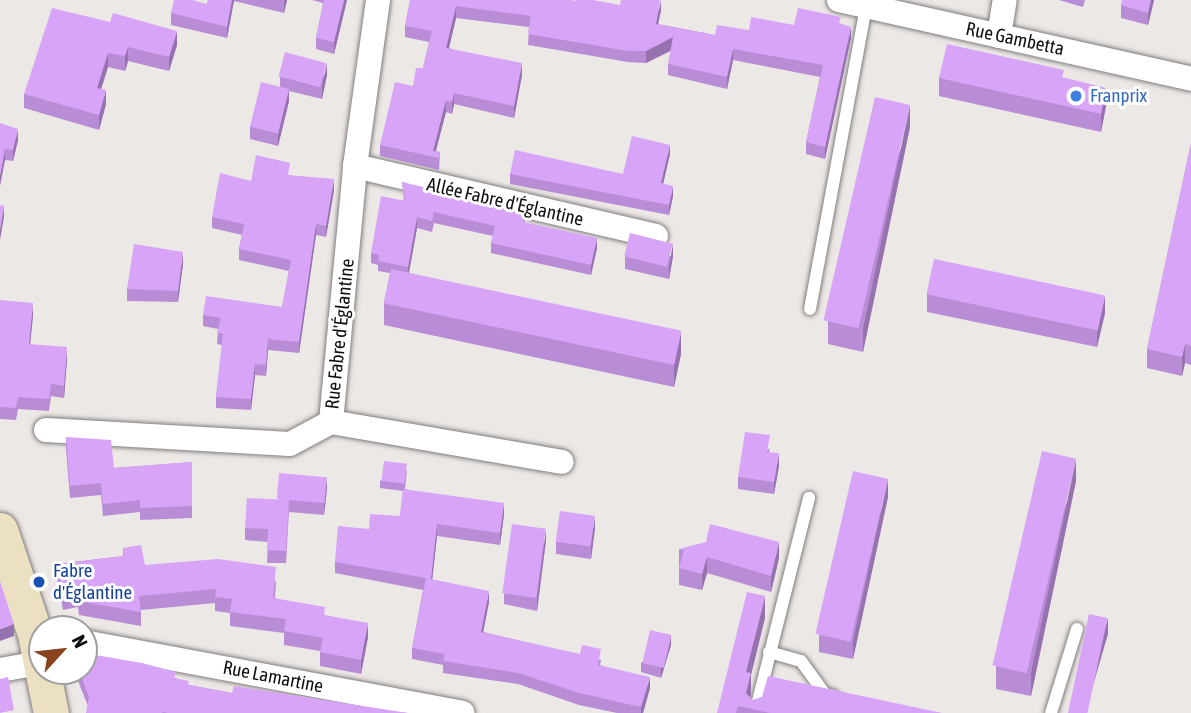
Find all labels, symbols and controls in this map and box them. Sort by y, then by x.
street label: Rue Gambetta [964,17,1066,61]
place label: Franprix [1090,85,1147,107]
marker: Franprix [1068,88,1084,104]
street label: Allée Fabre d'Églantine [424,173,586,231]
street label: Rue Fabre d'Églantine [321,258,359,410]
place label: Fabre d'Églantine [53,560,132,604]
marker: Fabre d'Églantine [31,574,47,590]
north arrow [28,615,98,685]
text: N [68,631,92,651]
street label: Rue Lamartine [221,656,325,698]

